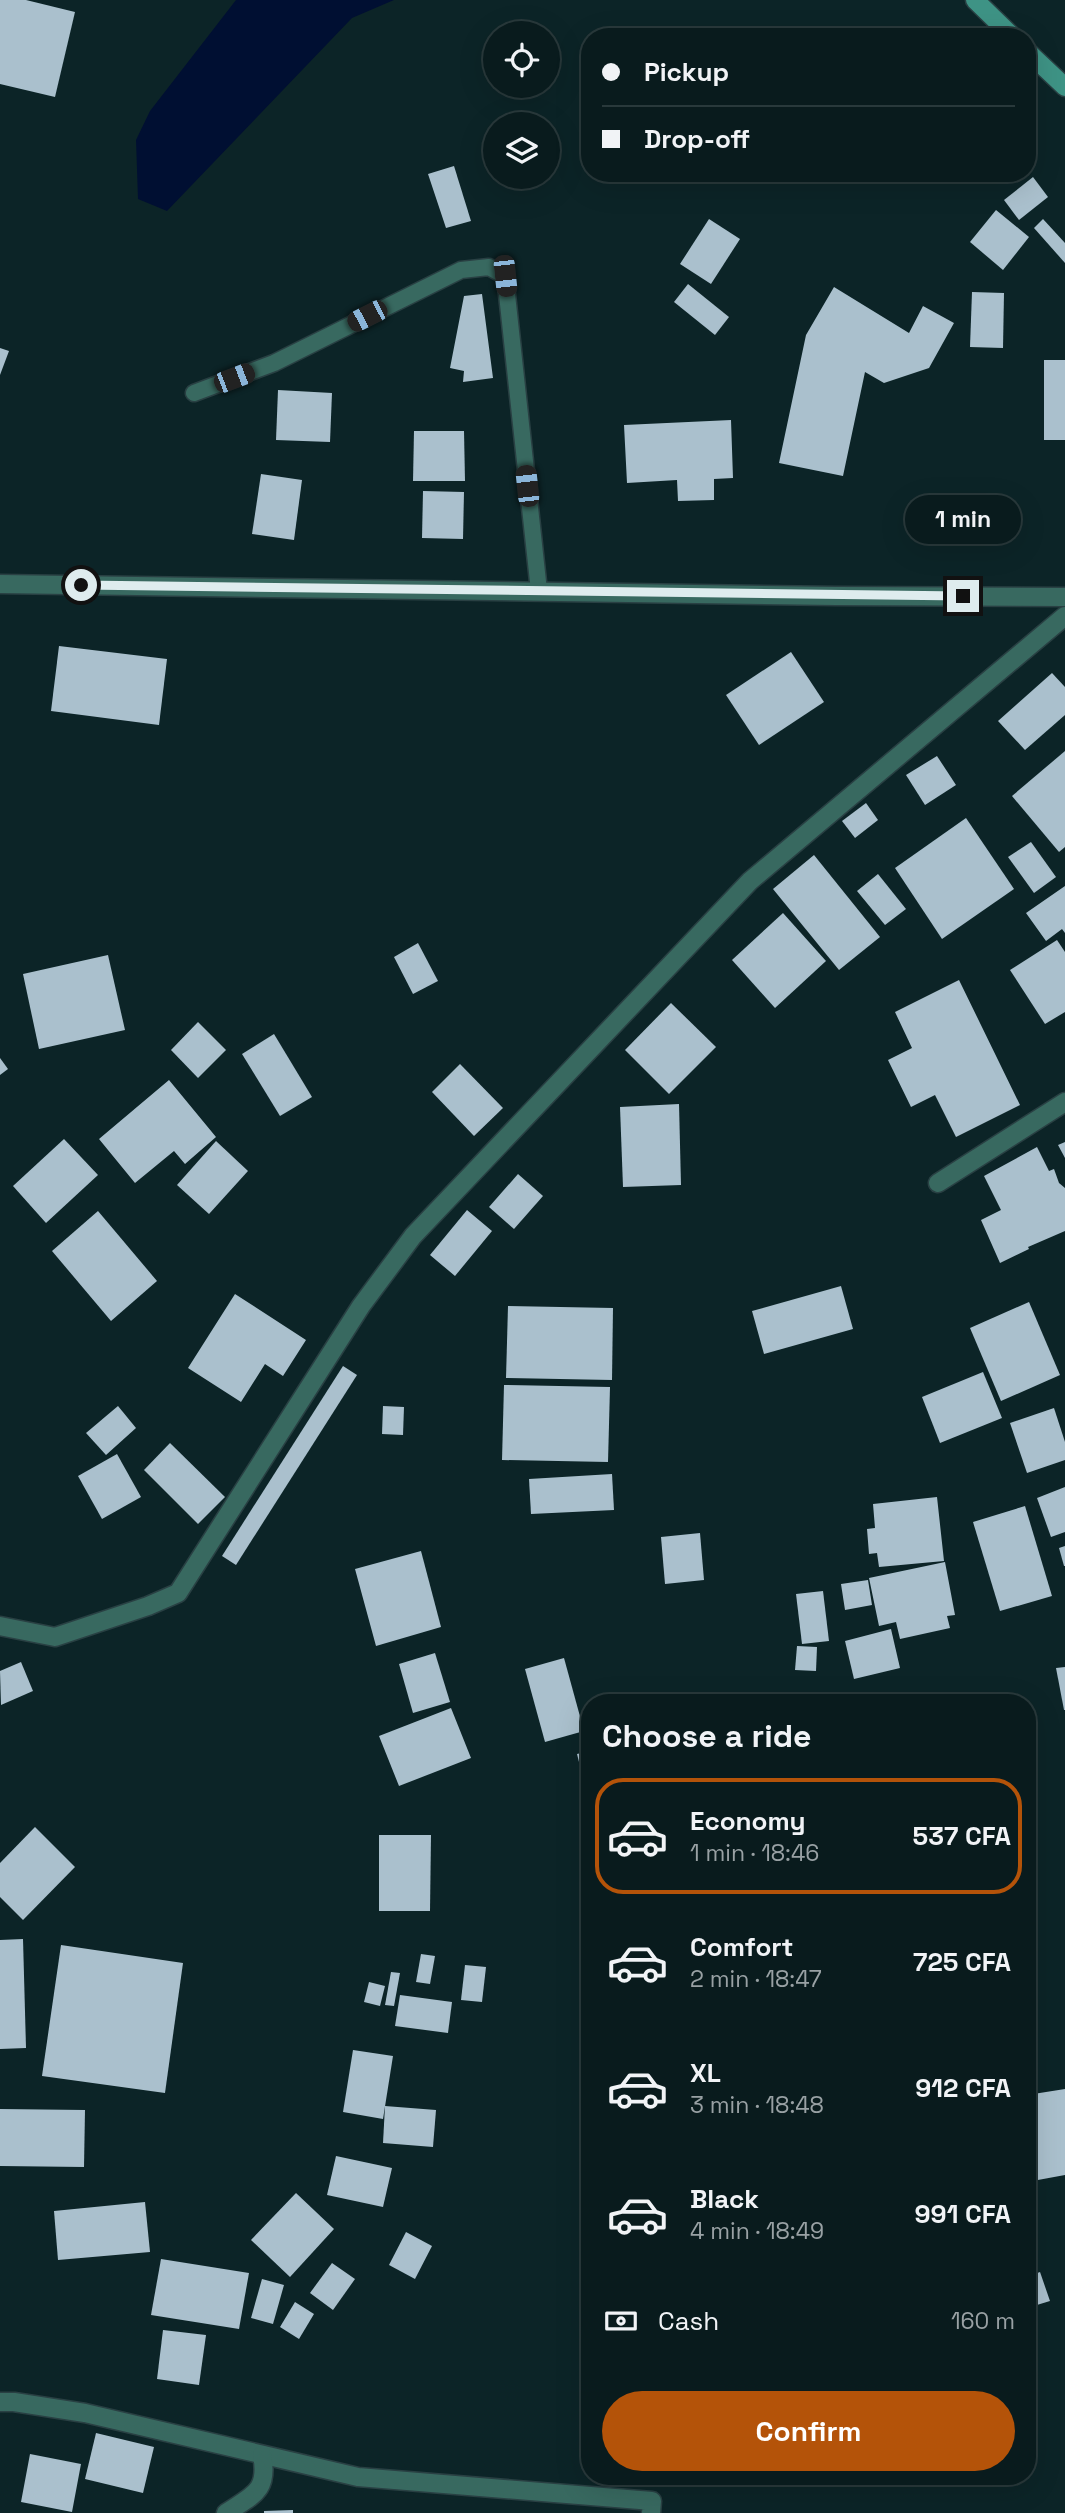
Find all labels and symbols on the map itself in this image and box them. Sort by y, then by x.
car [493,254,518,298]
car [344,297,391,335]
car [211,361,258,395]
car [515,464,540,508]
callout: 1 min [905,494,1021,544]
route start [65,569,97,601]
route end [947,580,979,612]

